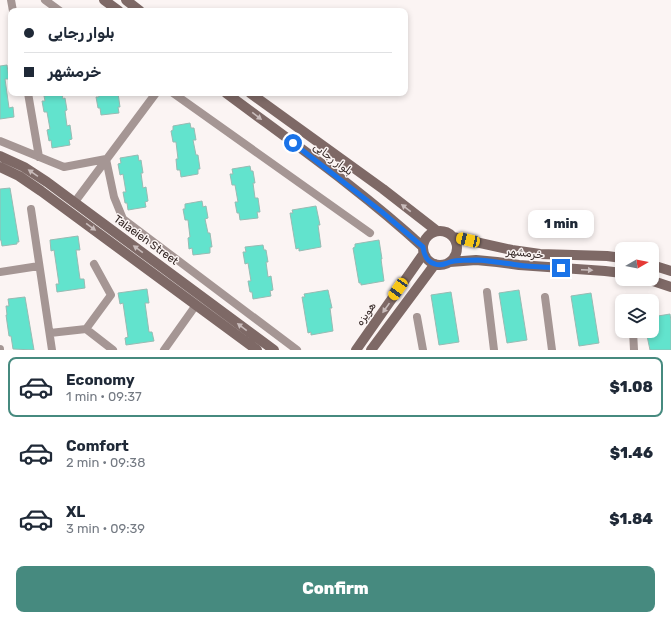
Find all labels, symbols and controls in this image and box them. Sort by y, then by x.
text: بلوار رجایی [48,24,115,42]
text: خرمشهر [48,63,101,81]
one-way arrow [252,112,263,121]
route start [284,134,302,152]
street label: بلوار رجایی [310,140,355,179]
one-way arrow [27,169,38,177]
one-way arrow [401,203,412,212]
callout: 1 min [528,210,594,238]
street label: Talaeieh Street [111,212,181,268]
text: 1 min [544,216,578,231]
one-way arrow [85,223,96,232]
car [455,231,481,249]
north arrow [615,242,659,286]
map controls [615,242,659,338]
street label: خرمشهر [505,244,545,261]
one-way arrow [132,245,143,254]
route end [552,259,570,277]
one-way arrow [581,267,594,273]
car [386,276,410,302]
button: layers [615,294,659,338]
street label: هویزه [353,300,380,329]
one-way arrow [382,302,390,313]
one-way arrow [237,323,248,331]
icon: car [18,369,54,405]
text: Economy [66,371,135,389]
text: $1.08 [609,378,653,396]
text: 1 min · 09:37 [66,389,142,404]
icon: car [18,435,54,471]
text: Comfort [66,437,129,455]
text: $1.46 [610,444,653,462]
text: 2 min · 09:38 [66,455,145,470]
icon: car [18,501,54,537]
text: XL [66,503,85,521]
text: $1.84 [609,510,653,528]
text: 3 min · 09:39 [66,521,145,536]
button: Confirm [16,566,655,612]

